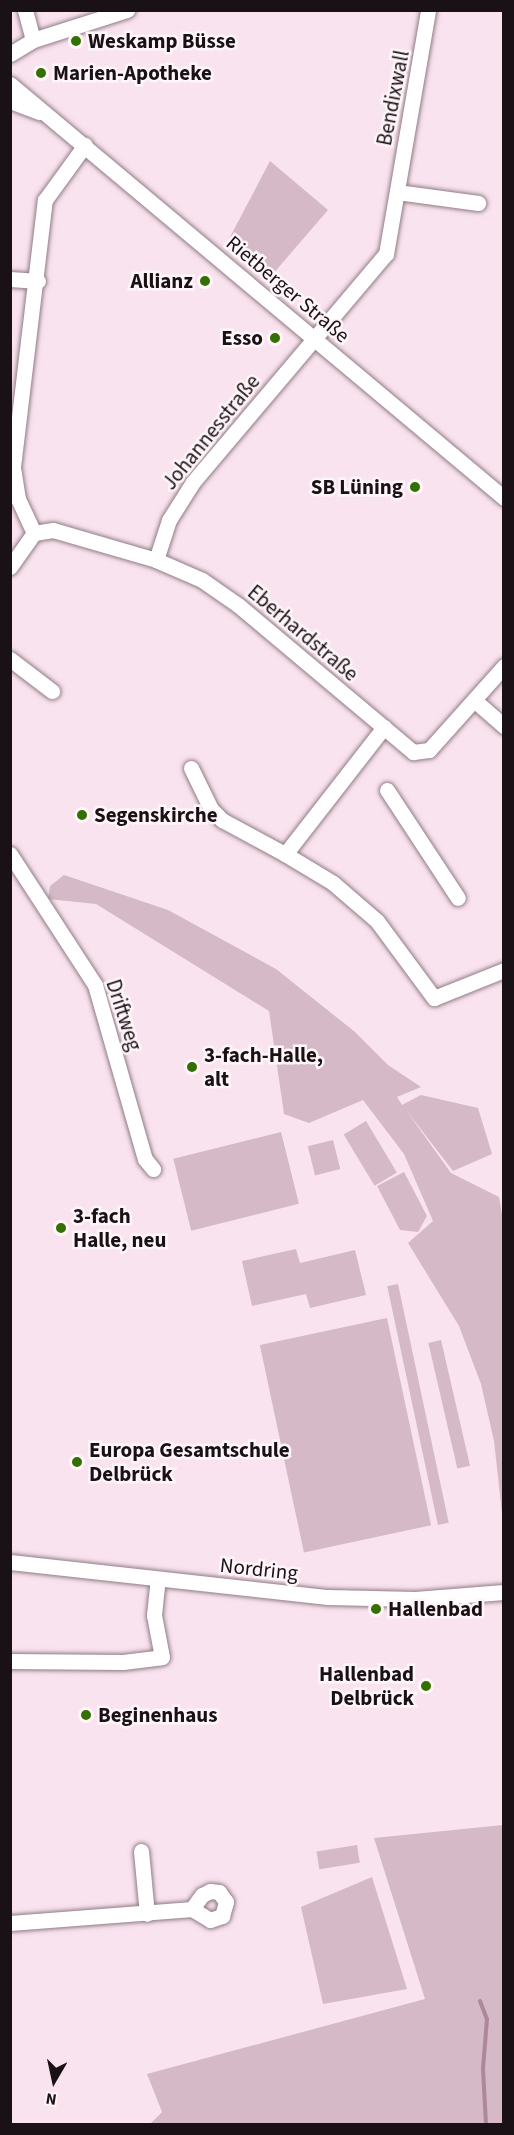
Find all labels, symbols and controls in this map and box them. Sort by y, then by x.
place label: Weskamp Büsse [88,28,236,54]
marker: Weskamp Büsse [69,34,83,48]
street label: Bendixwall [371,48,415,148]
place label: Marien-Apotheke [53,60,212,86]
marker: Marien-Apotheke [34,66,48,80]
street label: Rietberger Straße [221,230,355,348]
place label: Allianz [130,268,193,294]
marker: Allianz [198,274,212,288]
place label: Esso [221,325,263,351]
marker: Esso [268,331,282,345]
street label: Johannesstraße [157,369,265,495]
place label: SB Lüning [311,474,403,500]
marker: SB Lüning [408,480,422,494]
street label: Eberhardstraße [243,579,363,687]
place label: Segenskirche [94,802,218,828]
marker: Segenskirche [75,808,89,822]
street label: Driftweg [101,976,147,1054]
place label: 3-fach-Halle, alt [204,1042,323,1092]
marker: 3-fach-Halle, alt [185,1060,199,1074]
place label: 3-fach Halle, neu [73,1203,166,1253]
marker: 3-fach Halle, neu [54,1221,68,1235]
place label: Europa Gesamtschule Delbrück [89,1437,290,1487]
marker: Europa Gesamtschule Delbrück [70,1455,84,1469]
street label: Nordring [219,1552,299,1586]
place label: Hallenbad [388,1596,483,1622]
marker: Hallenbad [369,1602,383,1616]
place label: Hallenbad Delbrück [319,1661,414,1711]
marker: Hallenbad Delbrück [419,1679,433,1693]
place label: Beginenhaus [98,1702,218,1728]
marker: Beginenhaus [79,1708,93,1722]
north arrow [24,2051,84,2111]
text: N [44,2087,58,2110]

